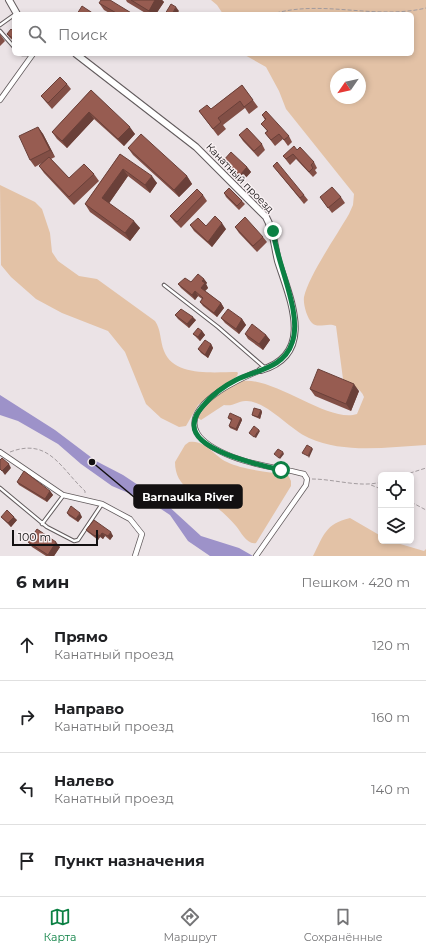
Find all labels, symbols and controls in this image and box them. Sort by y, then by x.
search box [12,12,414,56]
icon: search [26,23,48,45]
text: Поиск [58,25,107,44]
north arrow [330,68,366,104]
street label: Канатный проезд [203,140,277,216]
route end [264,222,282,240]
route start [272,461,290,479]
map controls [378,472,414,544]
button: locate [378,472,414,508]
callout: Barnaulka River [134,485,242,508]
text: Barnaulka River [142,490,234,504]
button: layers [378,508,414,544]
scale bar [12,528,98,547]
text: 100 m [18,530,51,544]
text: 6 мин [16,572,69,592]
text: Пешком · 420 m [301,574,410,590]
text: Прямо [54,627,108,646]
icon: ahead [16,634,38,656]
text: 120 m [372,637,410,653]
text: Канатный проезд [54,646,174,662]
text: Направо [54,699,124,718]
icon: right [16,706,38,728]
text: 160 m [372,709,410,725]
text: Канатный проезд [54,718,174,734]
text: Налево [54,771,114,790]
icon: left [16,778,38,800]
text: 140 m [371,781,410,797]
text: Канатный проезд [54,790,174,806]
icon: arrive [16,850,38,872]
text: Пункт назначения [54,851,205,870]
tab: Карта [43,906,76,944]
tab: Маршрут [163,906,217,944]
tab: Сохранённые [304,906,383,944]

